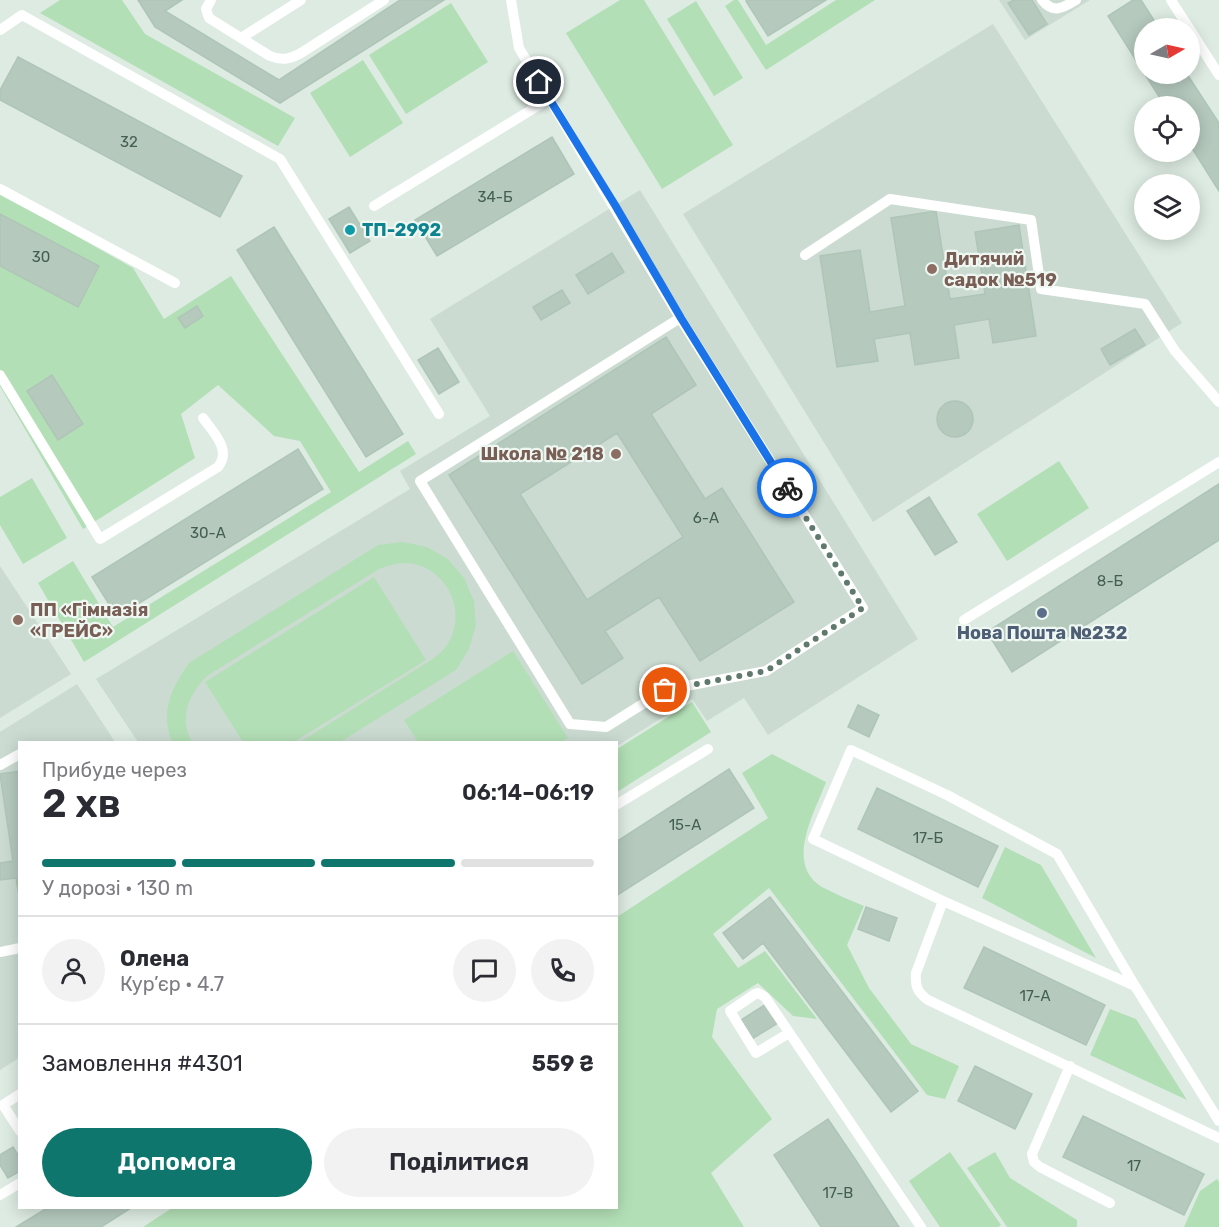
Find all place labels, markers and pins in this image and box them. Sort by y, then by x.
pin [513,56,564,107]
place label: ТП-2992 [362,219,441,241]
marker: ТП-2992 [343,223,357,237]
place label: Дитячий садок №519 [944,248,1057,291]
marker: Дитячий садок №519 [925,262,939,276]
place label: Школа № 218 [480,443,604,465]
marker: Школа № 218 [609,447,623,461]
place label: ПП «Гімназія «ГРЕЙС» [30,599,148,642]
marker: Нова Пошта №232 [1035,606,1049,620]
marker: ПП «Гімназія «ГРЕЙС» [11,613,25,627]
place label: Нова Пошта №232 [957,622,1127,644]
pin [639,664,690,715]

